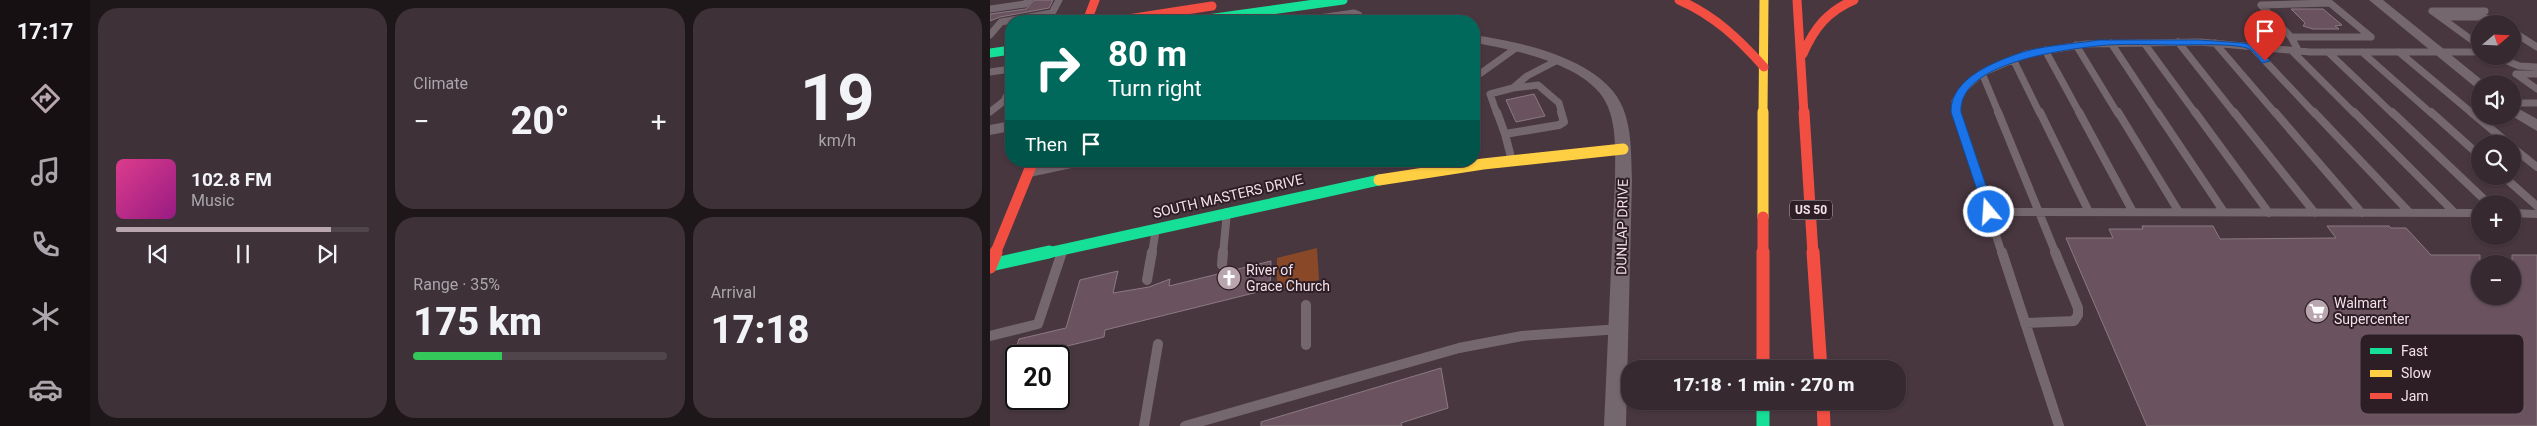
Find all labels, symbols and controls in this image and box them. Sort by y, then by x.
pin [2244,10,2286,61]
north arrow [2471,15,2521,65]
map controls [2471,15,2521,305]
icon: arrive [2251,17,2279,45]
text: 17:17 [17,19,73,44]
text: 80 m [1108,34,1187,75]
icon: right [1025,35,1090,100]
text: 19 [800,60,875,136]
text: Climate [413,74,468,93]
button: sound [2471,75,2521,125]
text: Turn right [1108,76,1202,101]
icon: directions [28,81,63,116]
text: 20° [511,99,569,143]
text: − [413,105,429,138]
text: + [651,105,667,138]
icon: arrive [1077,130,1105,158]
text: km/h [819,131,856,150]
text: Then [1025,133,1067,156]
button: search [2471,135,2521,185]
icon: music [28,154,63,189]
text: 102.8 FM [191,168,272,191]
street label: SOUTH MASTERS DRIVE [1151,171,1305,221]
street label: DUNLAP DRIVE [1613,179,1631,275]
position arrow [1962,185,2014,237]
text: Music [191,191,234,210]
button: + [2471,195,2521,245]
road number: US 50 [1790,200,1832,220]
icon: phone [28,227,63,262]
icon: previous [144,240,172,268]
icon: pause [229,240,257,268]
icon: next [313,240,341,268]
button: − [2471,255,2521,305]
place label: River of Grace Church [1246,262,1330,294]
church icon: River of Grace Church [1216,265,1242,291]
text: Range · 35% [413,275,500,294]
text: Arrival [711,283,756,302]
place label: Walmart Supercenter [2334,295,2409,327]
supermarket icon: Walmart Supercenter [2304,298,2330,324]
icon: climate [28,299,63,334]
text: 175 km [413,300,542,344]
text: 17:18 [711,308,809,352]
legend [2360,334,2524,414]
text: Fast [2401,343,2428,359]
speed limit sign: 20 [1005,345,1070,410]
text: Slow [2401,365,2432,381]
icon: car [28,372,63,407]
text: 17:18 · 1 min · 270 m [1672,373,1855,396]
text: Jam [2401,388,2429,404]

